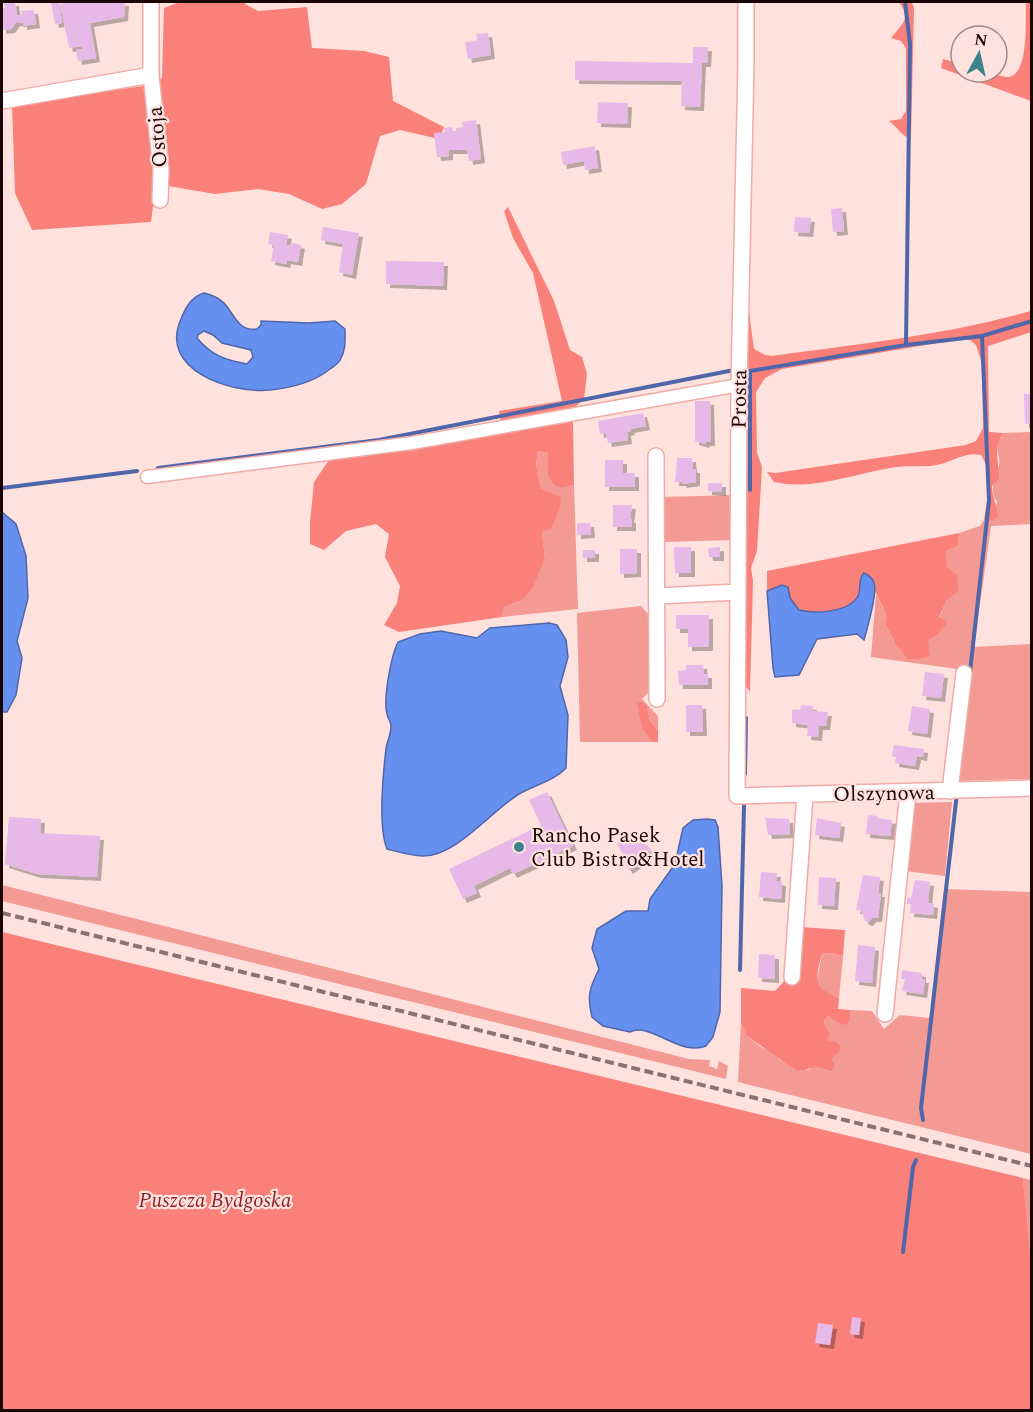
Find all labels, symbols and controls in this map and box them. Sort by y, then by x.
north arrow [949,24,1009,84]
text: N [973,27,989,53]
street label: Ostoja [139,104,177,169]
street label: Prosta [723,368,757,429]
street label: Olszynowa [833,777,936,811]
place label: Rancho Pasek Club Bistro&Hotel [531,820,705,876]
marker: Rancho Pasek Club Bistro&Hotel [512,840,526,854]
park label: Puszcza Bydgoska [138,1185,292,1217]

